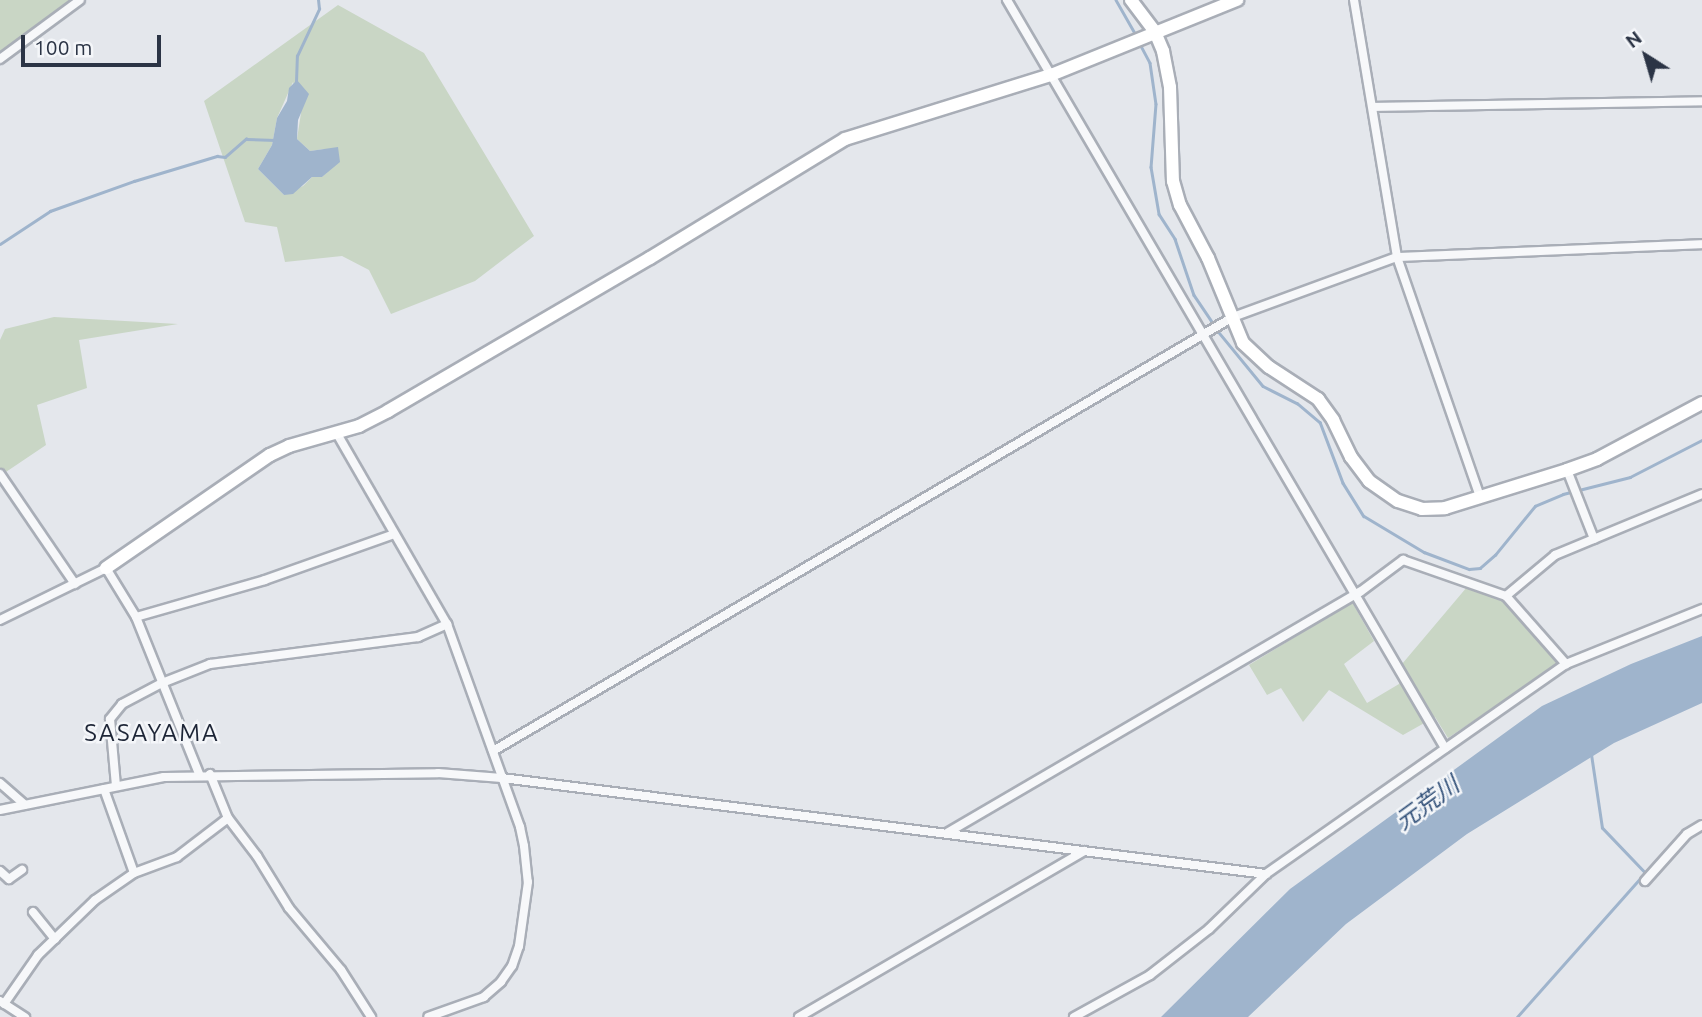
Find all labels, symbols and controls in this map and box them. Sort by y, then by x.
scale bar [24,21,164,65]
north arrow [1611,21,1681,91]
text: N [1621,26,1646,52]
text: 100 m [34,35,92,59]
district label: SASAYAMA [85,719,219,747]
water label: 元荒川 [1389,770,1465,836]

